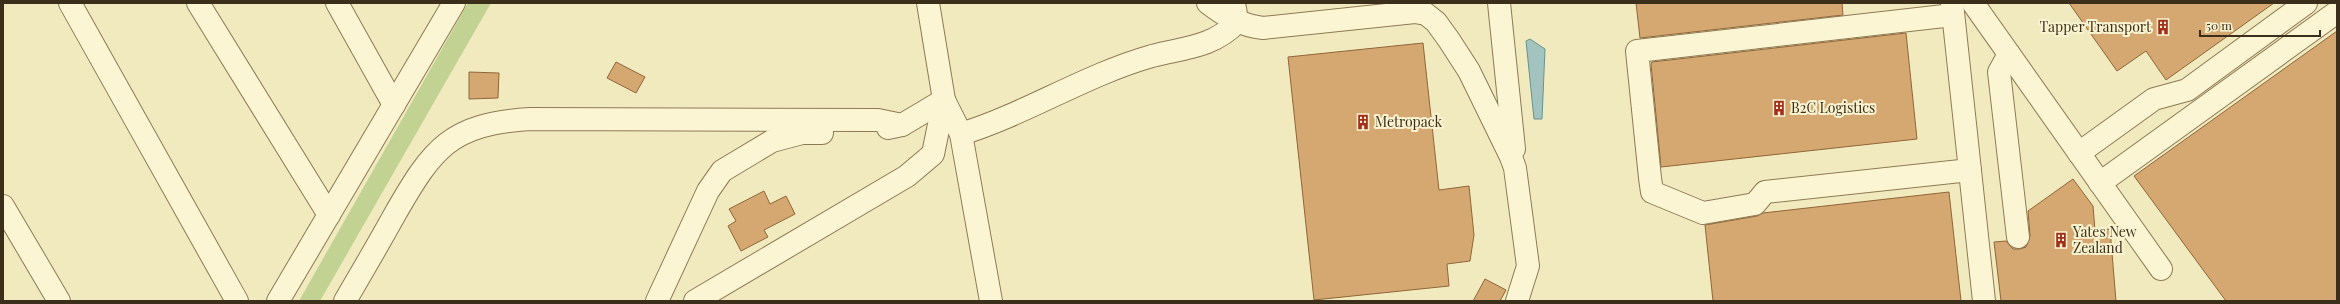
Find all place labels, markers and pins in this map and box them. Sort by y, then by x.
place label: Tapper Transport [2040,17,2152,36]
building icon: Tapper Transport [2154,18,2172,36]
place label: B2C Logistics [1791,98,1875,117]
building icon: B2C Logistics [1770,99,1788,117]
place label: Metropack [1375,112,1443,131]
building icon: Metropack [1354,113,1372,131]
place label: Yates New Zealand [2072,222,2137,257]
building icon: Yates New Zealand [2052,231,2070,249]

